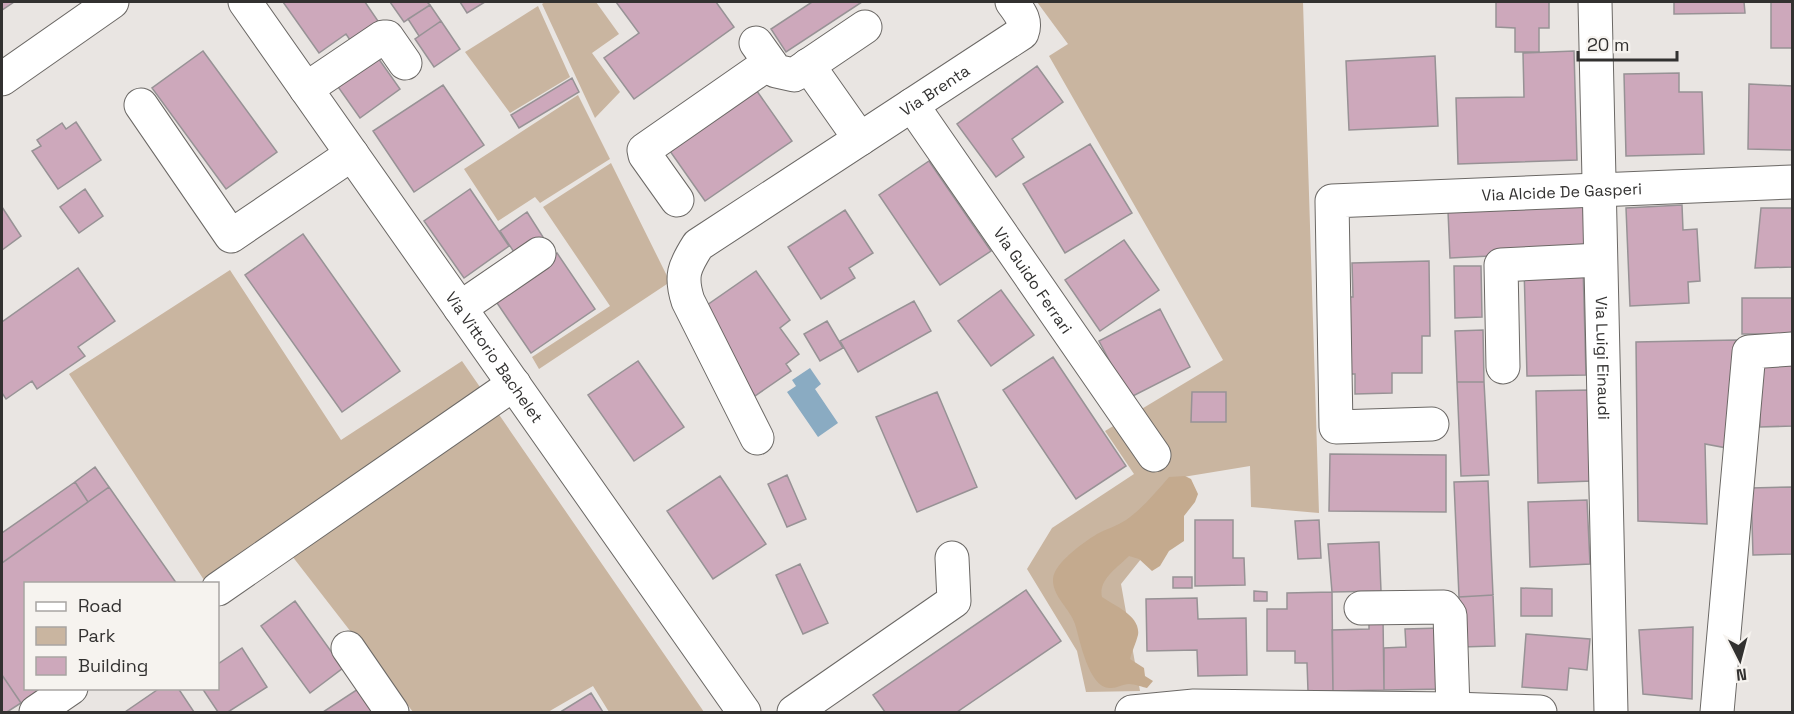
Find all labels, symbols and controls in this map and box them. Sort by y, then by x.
scale bar [1578,24,1677,62]
text: 20 m [1587,33,1630,56]
street label: Via Brenta [896,60,974,121]
street label: Via Alcide De Gasperi [1481,178,1642,206]
street label: Via Guido Ferrari [989,223,1077,338]
street label: Via Vittorio Bachelet [441,287,548,427]
street label: Via Luigi Einaudi [1591,296,1614,420]
legend [24,582,219,690]
text: Road [78,594,122,617]
text: Park [78,624,116,647]
north arrow [1710,630,1770,690]
text: Building [78,654,148,677]
text: N [1735,663,1748,685]

